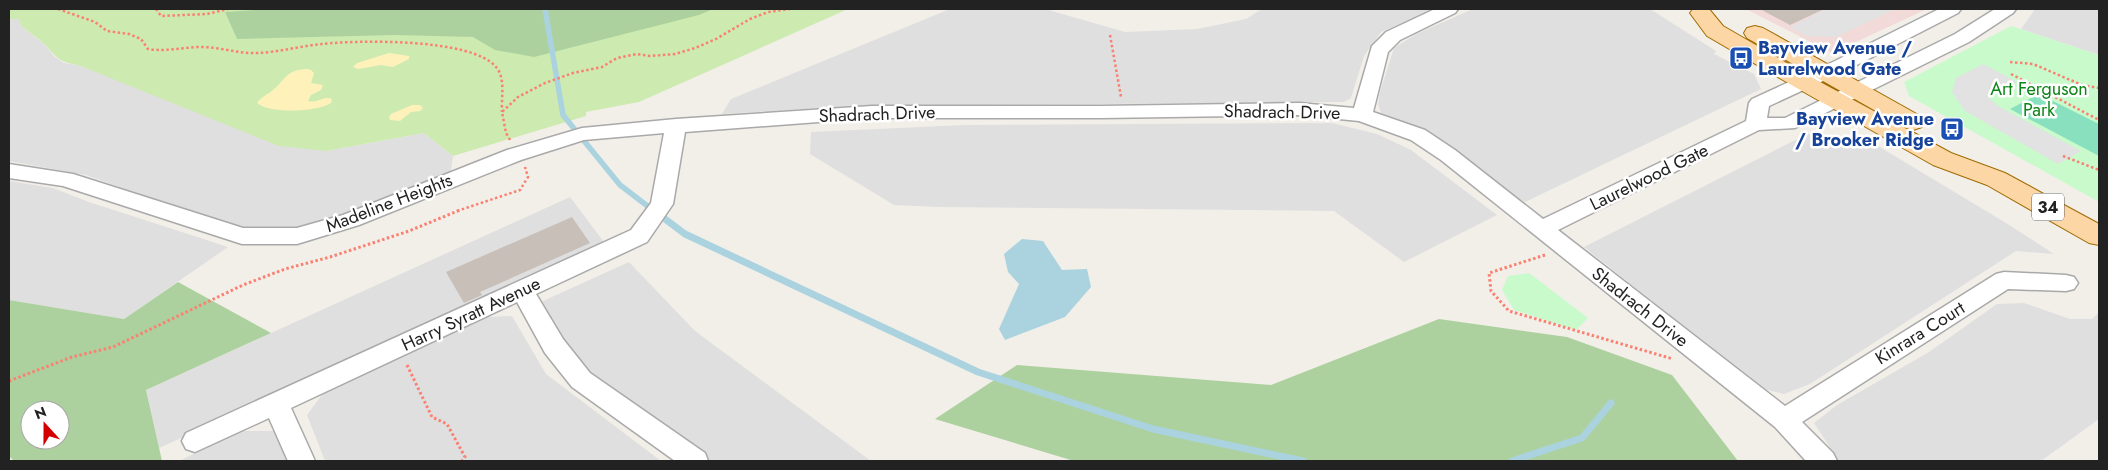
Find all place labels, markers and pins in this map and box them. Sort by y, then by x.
place label: Bayview Avenue / Laurelwood Gate [1758,35,1912,82]
bus stop icon: Bayview Avenue / Laurelwood Gate [1728,45,1754,71]
place label: Bayview Avenue / Brooker Ridge [1795,106,1934,153]
bus stop icon: Bayview Avenue / Brooker Ridge [1939,116,1965,142]

